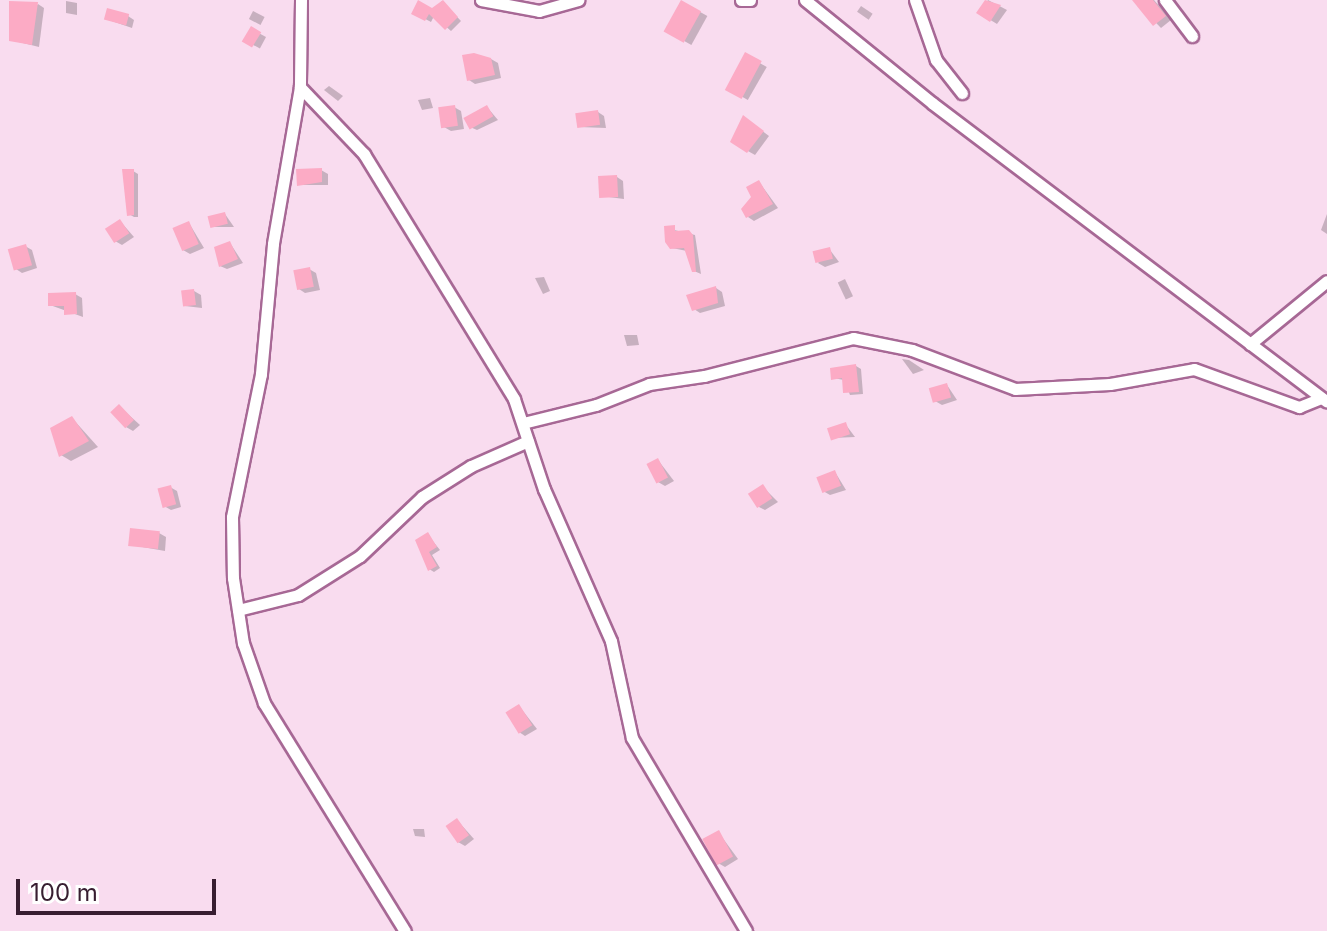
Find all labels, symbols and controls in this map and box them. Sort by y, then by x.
scale bar [20,863,220,913]
text: 100 m [30,878,98,907]

